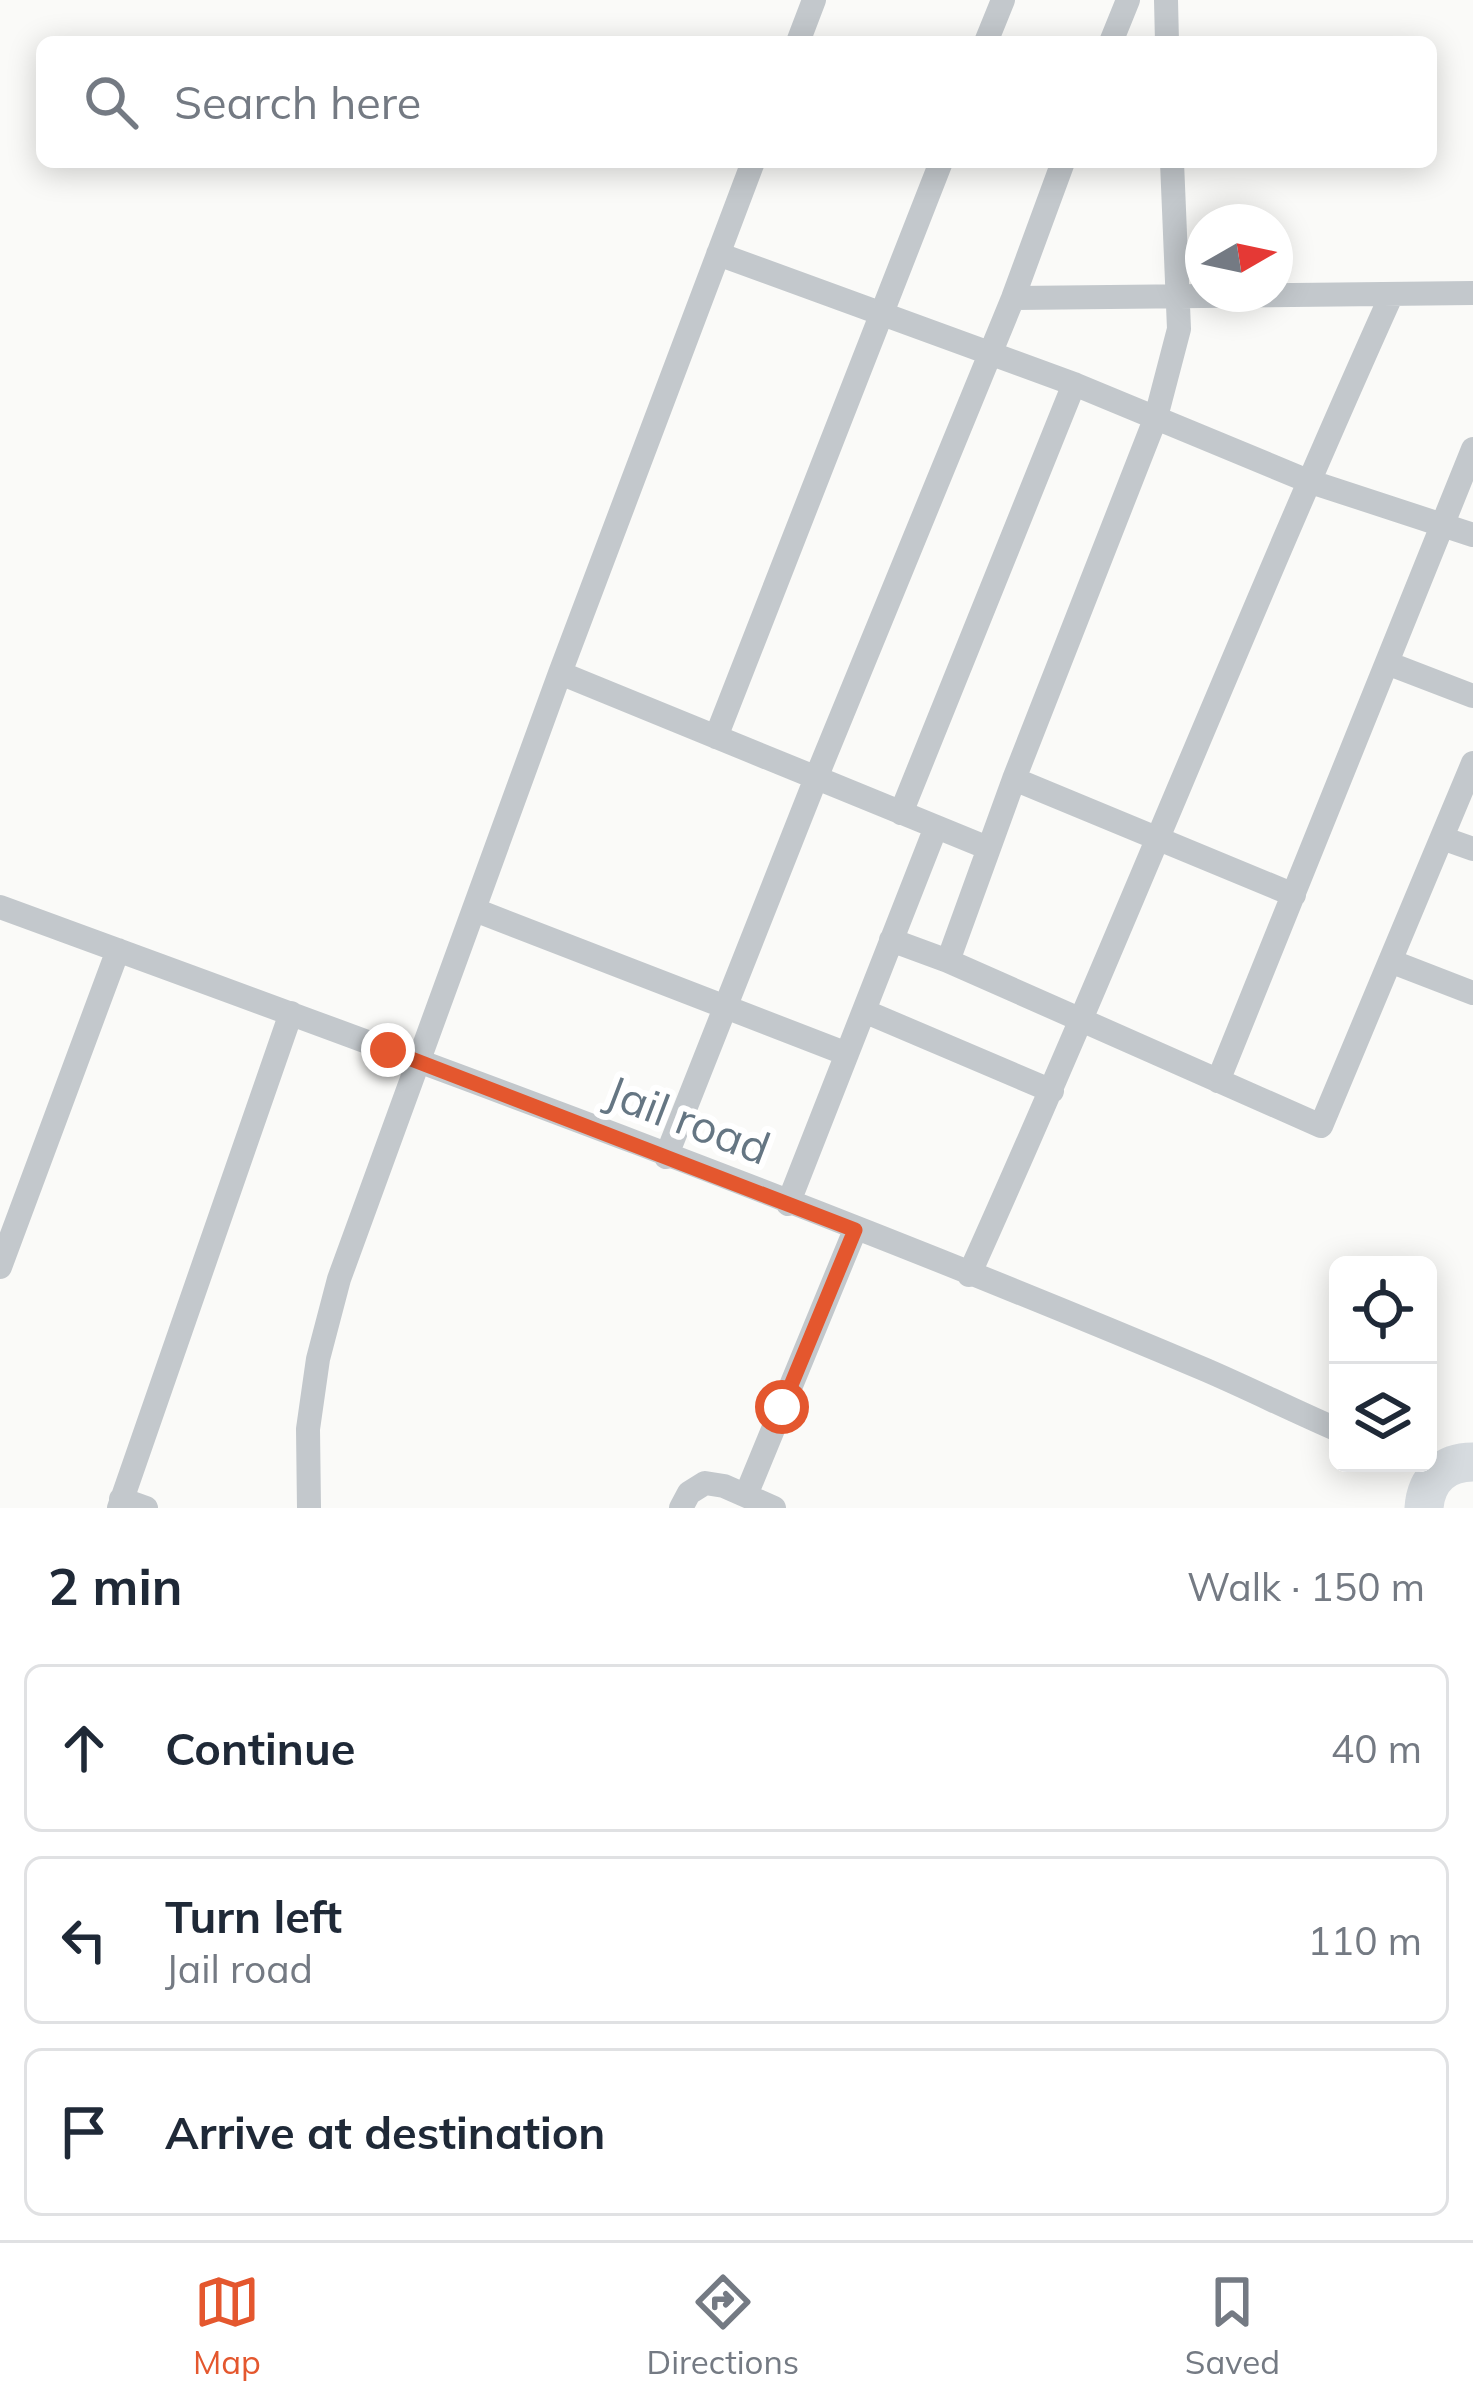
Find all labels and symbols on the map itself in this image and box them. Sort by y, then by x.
north arrow [1185,204,1293,312]
route end [361,1023,415,1077]
street label: Jail road [599,1062,778,1176]
route start [755,1380,809,1434]

